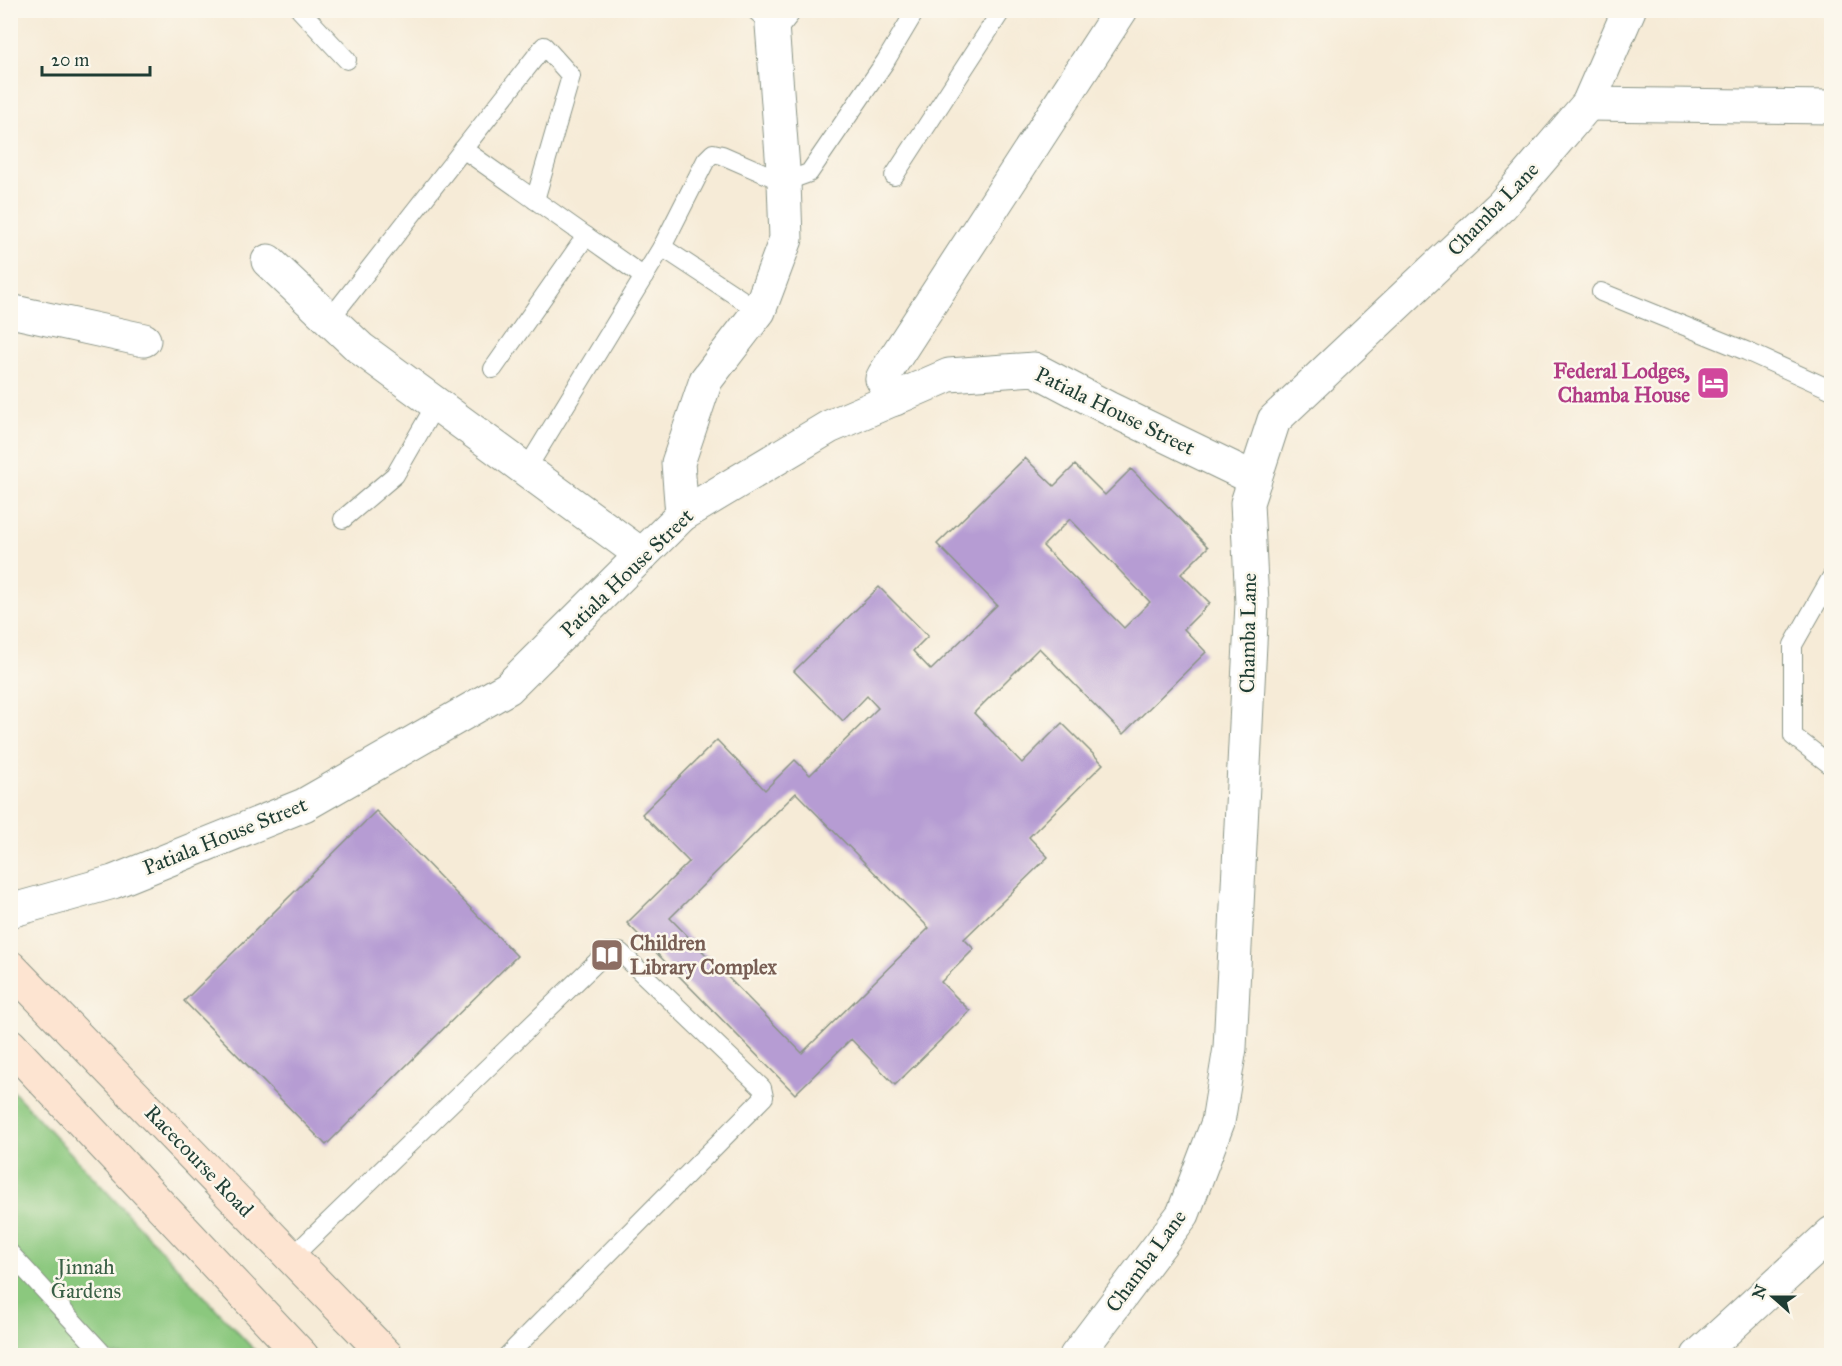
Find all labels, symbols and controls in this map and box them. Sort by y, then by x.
scale bar [42,39,150,77]
text: 20 m [51,49,89,71]
street label: Chamba Lane [1442,156,1544,261]
place label: Federal Lodges, Chamba House [1553,358,1691,408]
street label: Patiala House Street [1031,361,1200,461]
hotel icon: Federal Lodges, Chamba House [1695,365,1731,401]
street label: Patiala House Street [555,503,699,643]
street label: Chamba Lane [1234,572,1262,693]
street label: Patiala House Street [139,791,311,881]
place label: Children Library Complex [630,930,778,980]
library icon: Children Library Complex [589,937,625,973]
street label: Racecourse Road [139,1100,259,1223]
street label: Chamba Lane [1100,1204,1192,1317]
park label: Jinnah Gardens [51,1254,121,1304]
north arrow [1743,1267,1803,1327]
text: N [1748,1282,1771,1302]

